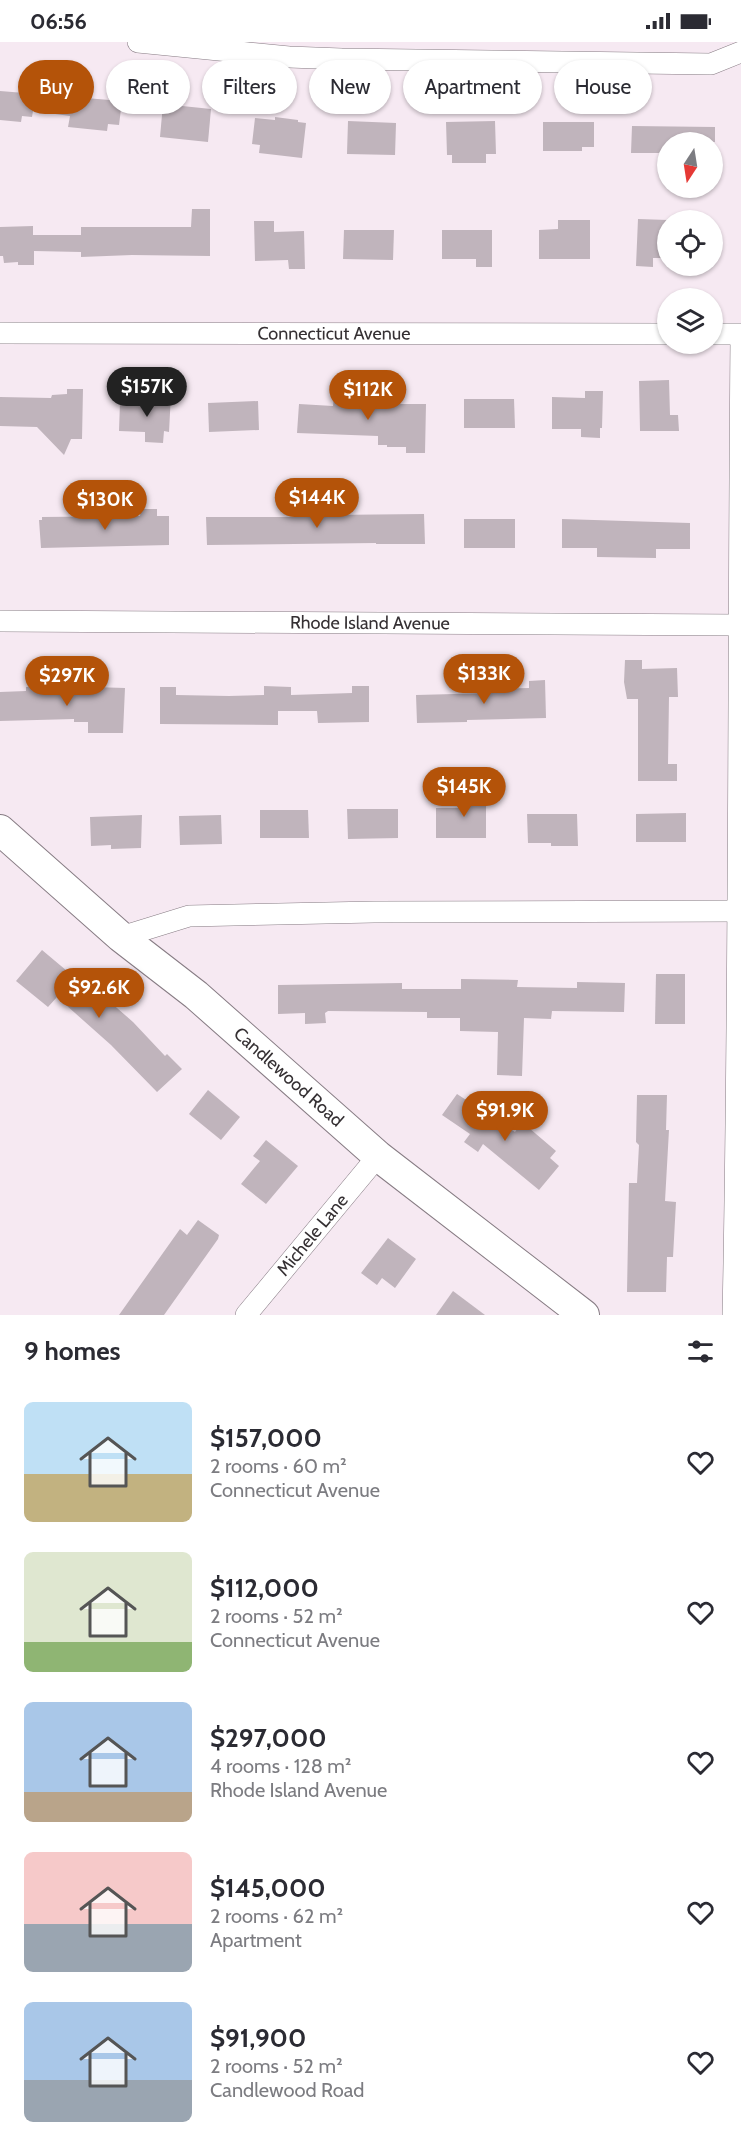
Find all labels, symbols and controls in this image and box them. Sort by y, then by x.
text: 06:56 [30,8,87,35]
chip: Buy [18,60,94,114]
chip: Rent [106,60,190,114]
chip: Filters [202,60,297,114]
chip: New [309,60,391,114]
chip: Apartment [403,60,542,114]
chip: House [554,60,652,114]
north arrow [657,132,723,198]
map controls [657,132,723,354]
button: locate [657,210,723,276]
button: layers [657,288,723,354]
street label: Connecticut Avenue [257,322,411,345]
pin: $157K [105,367,189,418]
pin: $112K [326,370,410,421]
text: $157K [121,374,173,398]
text: $112K [343,377,393,401]
pin: $144K [275,478,359,529]
pin: $130K [63,480,147,531]
text: $144K [289,485,345,509]
text: $130K [77,487,133,511]
street label: Rhode Island Avenue [290,612,450,634]
pin: $133K [442,654,526,705]
pin: $297K [25,656,109,707]
text: $133K [457,661,511,685]
text: $297K [39,663,95,687]
pin: $145K [422,767,506,818]
text: $145K [437,774,491,798]
pin: $92.6K [50,968,148,1019]
text: $92.6K [68,975,130,999]
street label: Candlewood Road [229,1023,348,1131]
pin: $91.9K [456,1091,554,1142]
text: $91.9K [476,1098,534,1122]
street label: Michele Lane [272,1190,353,1280]
text: 9 homes [24,1335,121,1367]
icon: filters [684,1335,717,1368]
text: $157,000 [210,1422,322,1454]
icon: home [72,1426,144,1498]
icon: heart [684,1446,717,1479]
text: 2 rooms · 60 m² [210,1454,347,1478]
text: Connecticut Avenue [210,1478,380,1502]
text: $112,000 [210,1572,319,1604]
icon: home [72,1576,144,1648]
icon: heart [684,1596,717,1629]
text: 2 rooms · 52 m² [210,1604,343,1628]
text: Connecticut Avenue [210,1628,380,1652]
text: $297,000 [210,1722,327,1754]
icon: home [72,1726,144,1798]
icon: heart [684,1746,717,1779]
text: 4 rooms · 128 m² [210,1754,352,1778]
text: Rhode Island Avenue [210,1778,387,1802]
text: $145,000 [210,1872,326,1904]
icon: home [72,1876,144,1948]
icon: heart [684,1896,717,1929]
text: 2 rooms · 62 m² [210,1904,343,1928]
text: Apartment [210,1928,302,1952]
text: $91,900 [210,2022,306,2054]
icon: home [72,2026,144,2098]
icon: heart [684,2046,717,2079]
text: 2 rooms · 52 m² [210,2054,343,2078]
text: Candlewood Road [210,2078,364,2102]

